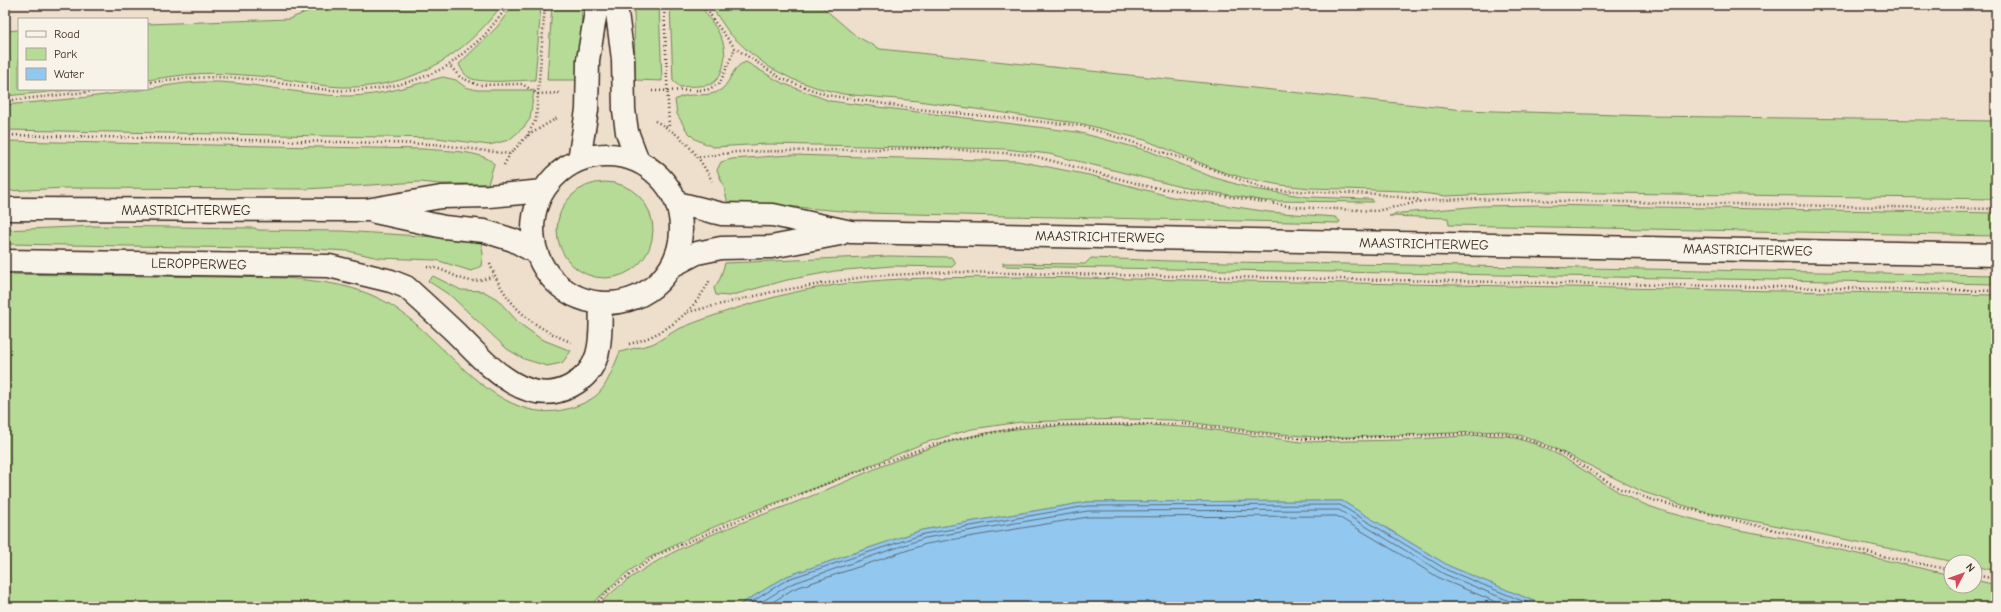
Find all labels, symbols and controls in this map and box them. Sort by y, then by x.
legend [18,18,148,90]
text: Road [54,27,80,41]
text: Park [54,47,77,61]
text: Water [54,67,84,81]
street label: MAASTRICHTERWEG [121,202,251,219]
street label: MAASTRICHTERWEG [1035,227,1165,247]
street label: MAASTRICHTERWEG [1359,234,1489,254]
street label: MAASTRICHTERWEG [1683,240,1813,260]
street label: LEROPPERWEG [151,255,247,273]
north arrow [1943,554,1983,594]
text: N [1963,561,1977,575]

